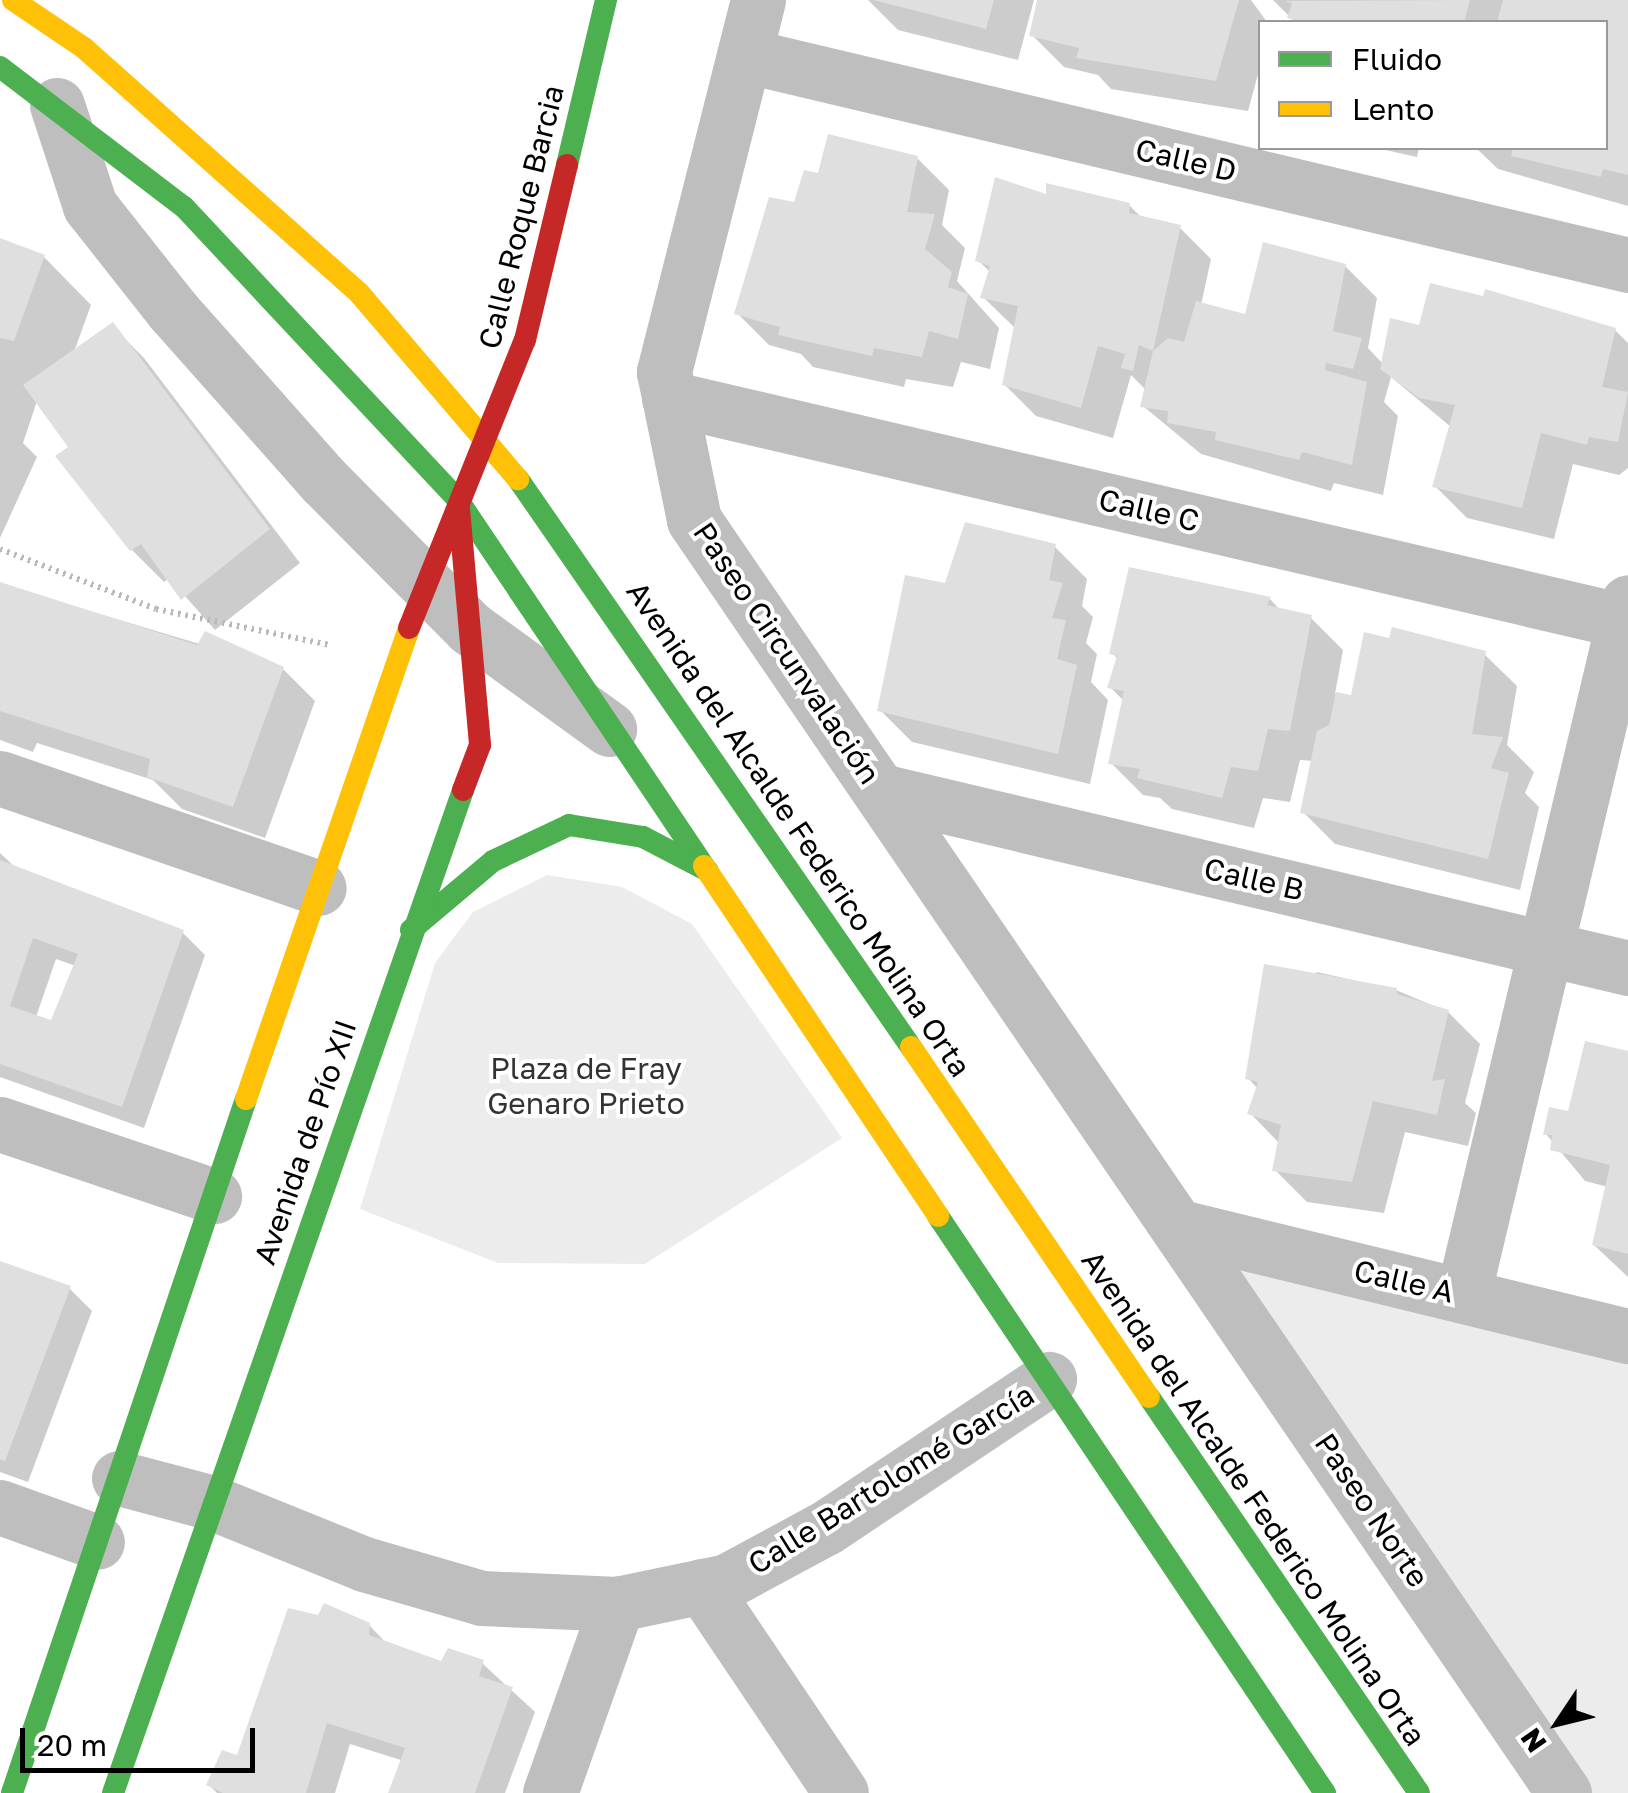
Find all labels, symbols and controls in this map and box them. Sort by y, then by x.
legend [1258,20,1608,150]
text: Fluido [1352,41,1442,77]
street label: Calle Roque Barcia [471,81,571,353]
text: Lento [1352,91,1434,127]
street label: Calle D [1132,131,1240,189]
street label: Calle C [1095,481,1203,539]
street label: Paseo Circunvalación [686,515,888,791]
street label: Avenida del Alcalde Federico Molina Orta [619,575,979,1083]
street label: Calle B [1201,850,1307,908]
street label: Avenida de Pío XII [246,1015,364,1269]
park label: Plaza de Fray Genaro Prieto [487,1050,685,1120]
street label: Avenida del Alcalde Federico Molina Orta [1074,1244,1434,1752]
street label: Calle A [1351,1252,1457,1310]
street label: Calle Bartolomé García [741,1376,1041,1582]
street label: Paseo Norte [1307,1426,1437,1594]
north arrow [1508,1673,1608,1773]
scale bar [25,1708,260,1770]
text: N [1513,1722,1553,1759]
text: 20 m [37,1727,107,1763]

